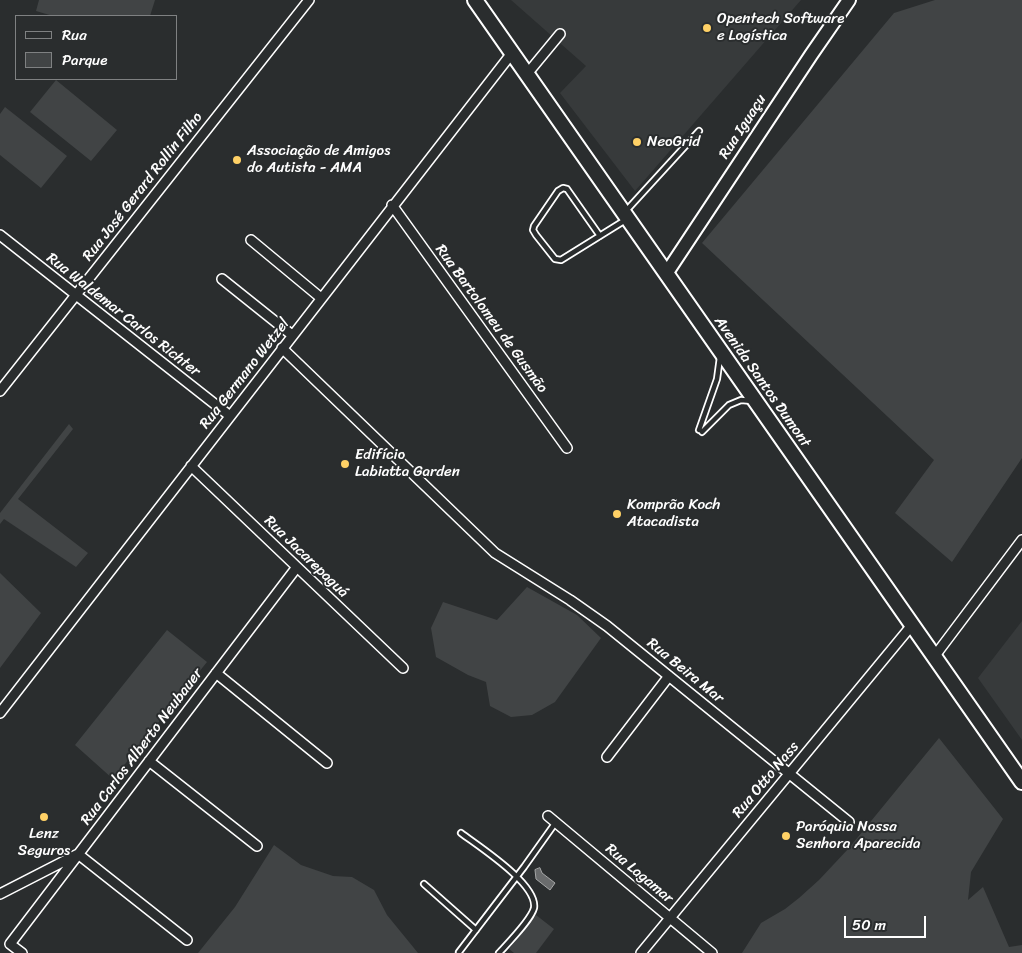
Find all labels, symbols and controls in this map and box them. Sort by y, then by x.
place label: Opentech Software e Logística [717,10,844,45]
legend [15,15,178,80]
text: Rua [62,22,87,48]
marker: Opentech Software e Logística [701,22,713,34]
text: Parque [62,47,107,73]
street label: Rua Iguaçu [716,91,770,163]
street label: Rua José Gerard Rollin Filho [79,109,207,265]
place label: NeoGrid [647,133,700,151]
marker: NeoGrid [631,136,643,148]
place label: Associação de Amigos do Autista - AMA [247,142,390,177]
marker: Associação de Amigos do Autista - AMA [231,154,243,166]
street label: Rua Bartolomeu de Gusmão [431,241,551,397]
street label: Rua Waldemar Carlos Richter [43,249,203,381]
street label: Avenida Santos Dumont [710,313,814,451]
street label: Rua Germano Wetzel [196,315,294,433]
place label: Edifício Labiatta Garden [355,446,460,481]
marker: Edifício Labiatta Garden [339,458,351,470]
place label: Komprão Koch Atacadista [627,496,720,531]
marker: Komprão Koch Atacadista [611,508,623,520]
street label: Rua Jacarepaguá [260,512,352,602]
street label: Rua Beira Mar [643,635,727,707]
street label: Rua Carlos Alberto Neubauer [77,665,207,829]
street label: Rua Otto Nass [729,738,803,822]
marker: Lenz Seguros [38,811,50,823]
place label: Paróquia Nossa Senhora Aparecida [796,818,920,853]
place label: Lenz Seguros [18,825,70,860]
marker: Paróquia Nossa Senhora Aparecida [780,830,792,842]
street label: Rua Lagamar [601,840,677,908]
scale bar [847,906,930,938]
text: 50 m [852,912,886,938]

